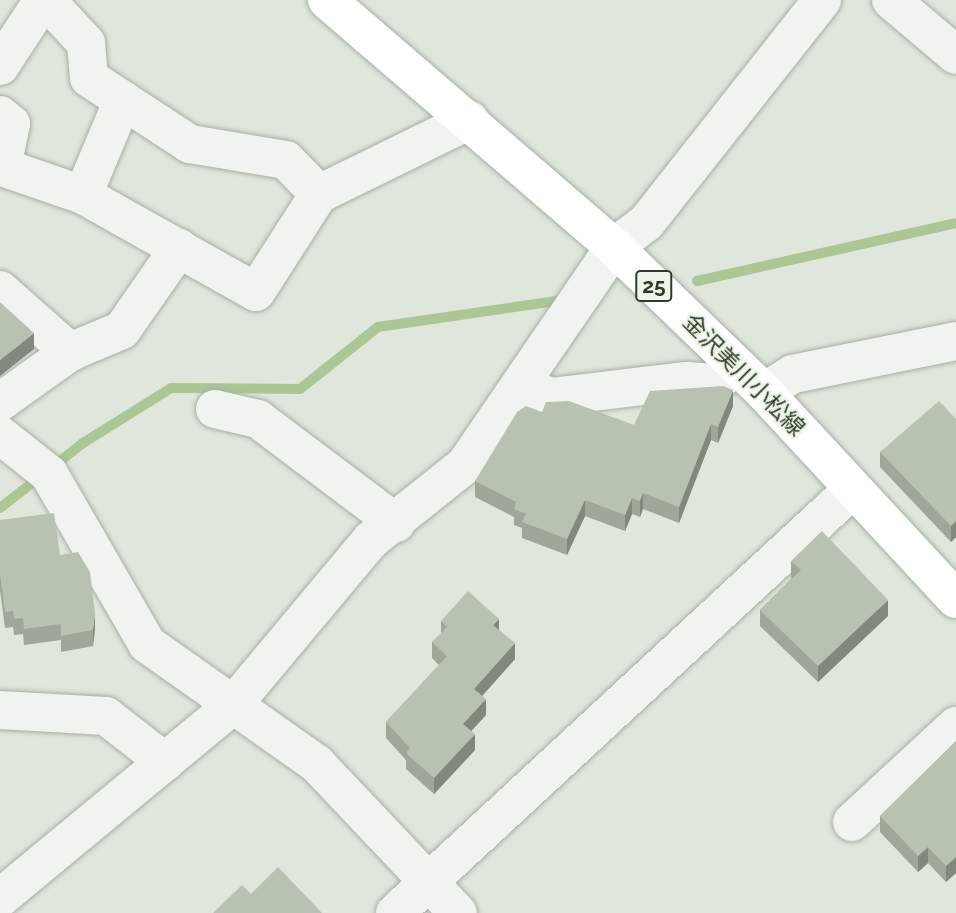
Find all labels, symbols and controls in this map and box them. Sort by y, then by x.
road number: 25 [635,268,673,304]
street label: 金沢美川小松線 [677,308,811,442]

